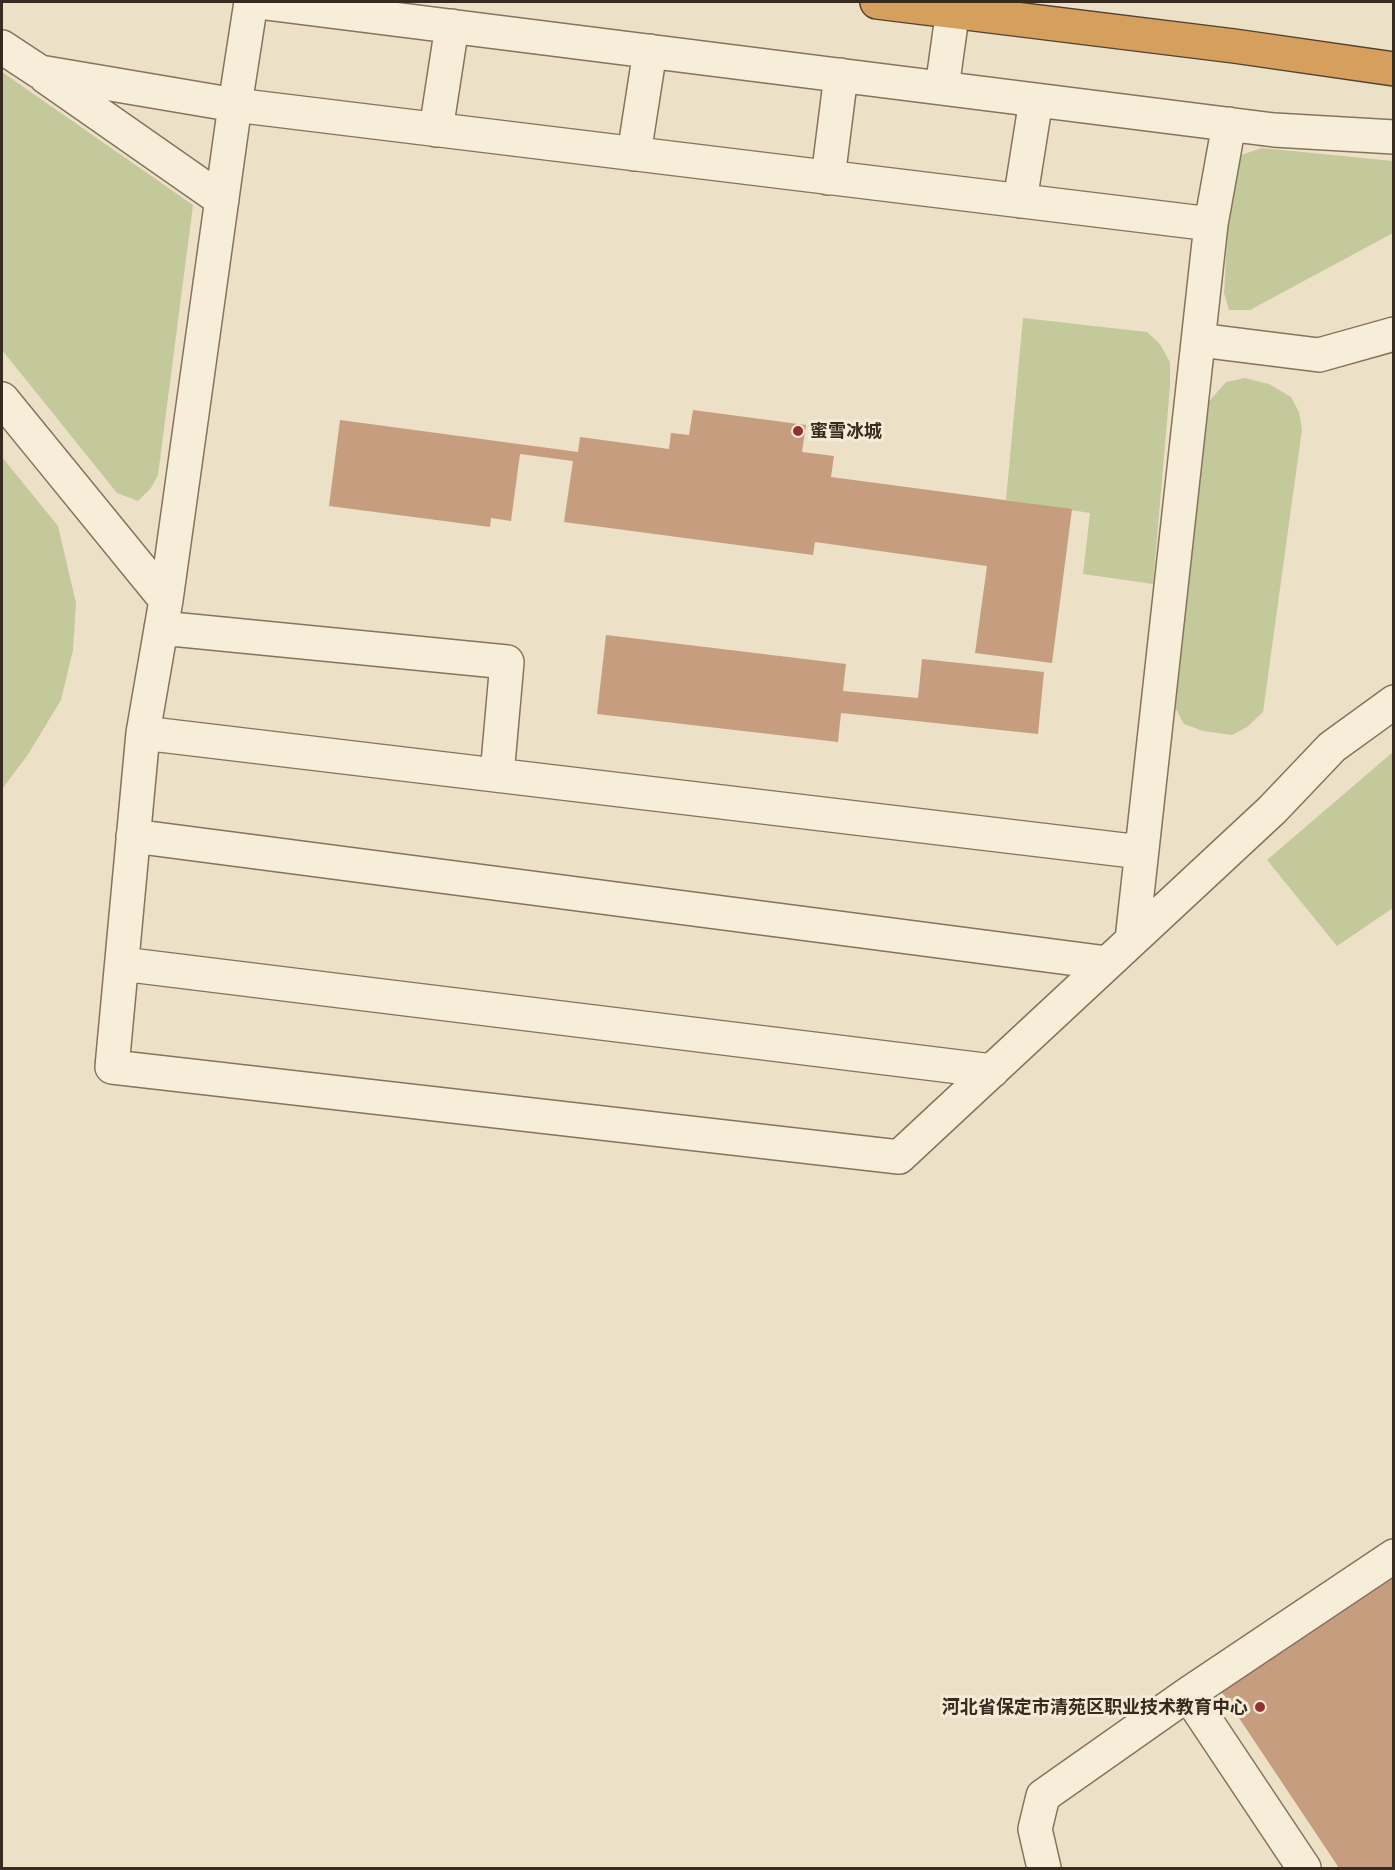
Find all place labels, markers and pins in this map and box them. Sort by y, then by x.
place label: 蜜雪冰城 [810,420,882,442]
marker: 蜜雪冰城 [791,424,805,438]
place label: 河北省保定市清苑区职业技术教育中心 [942,1696,1248,1718]
marker: 河北省保定市清苑区职业技术教育中心 [1253,1700,1267,1714]

